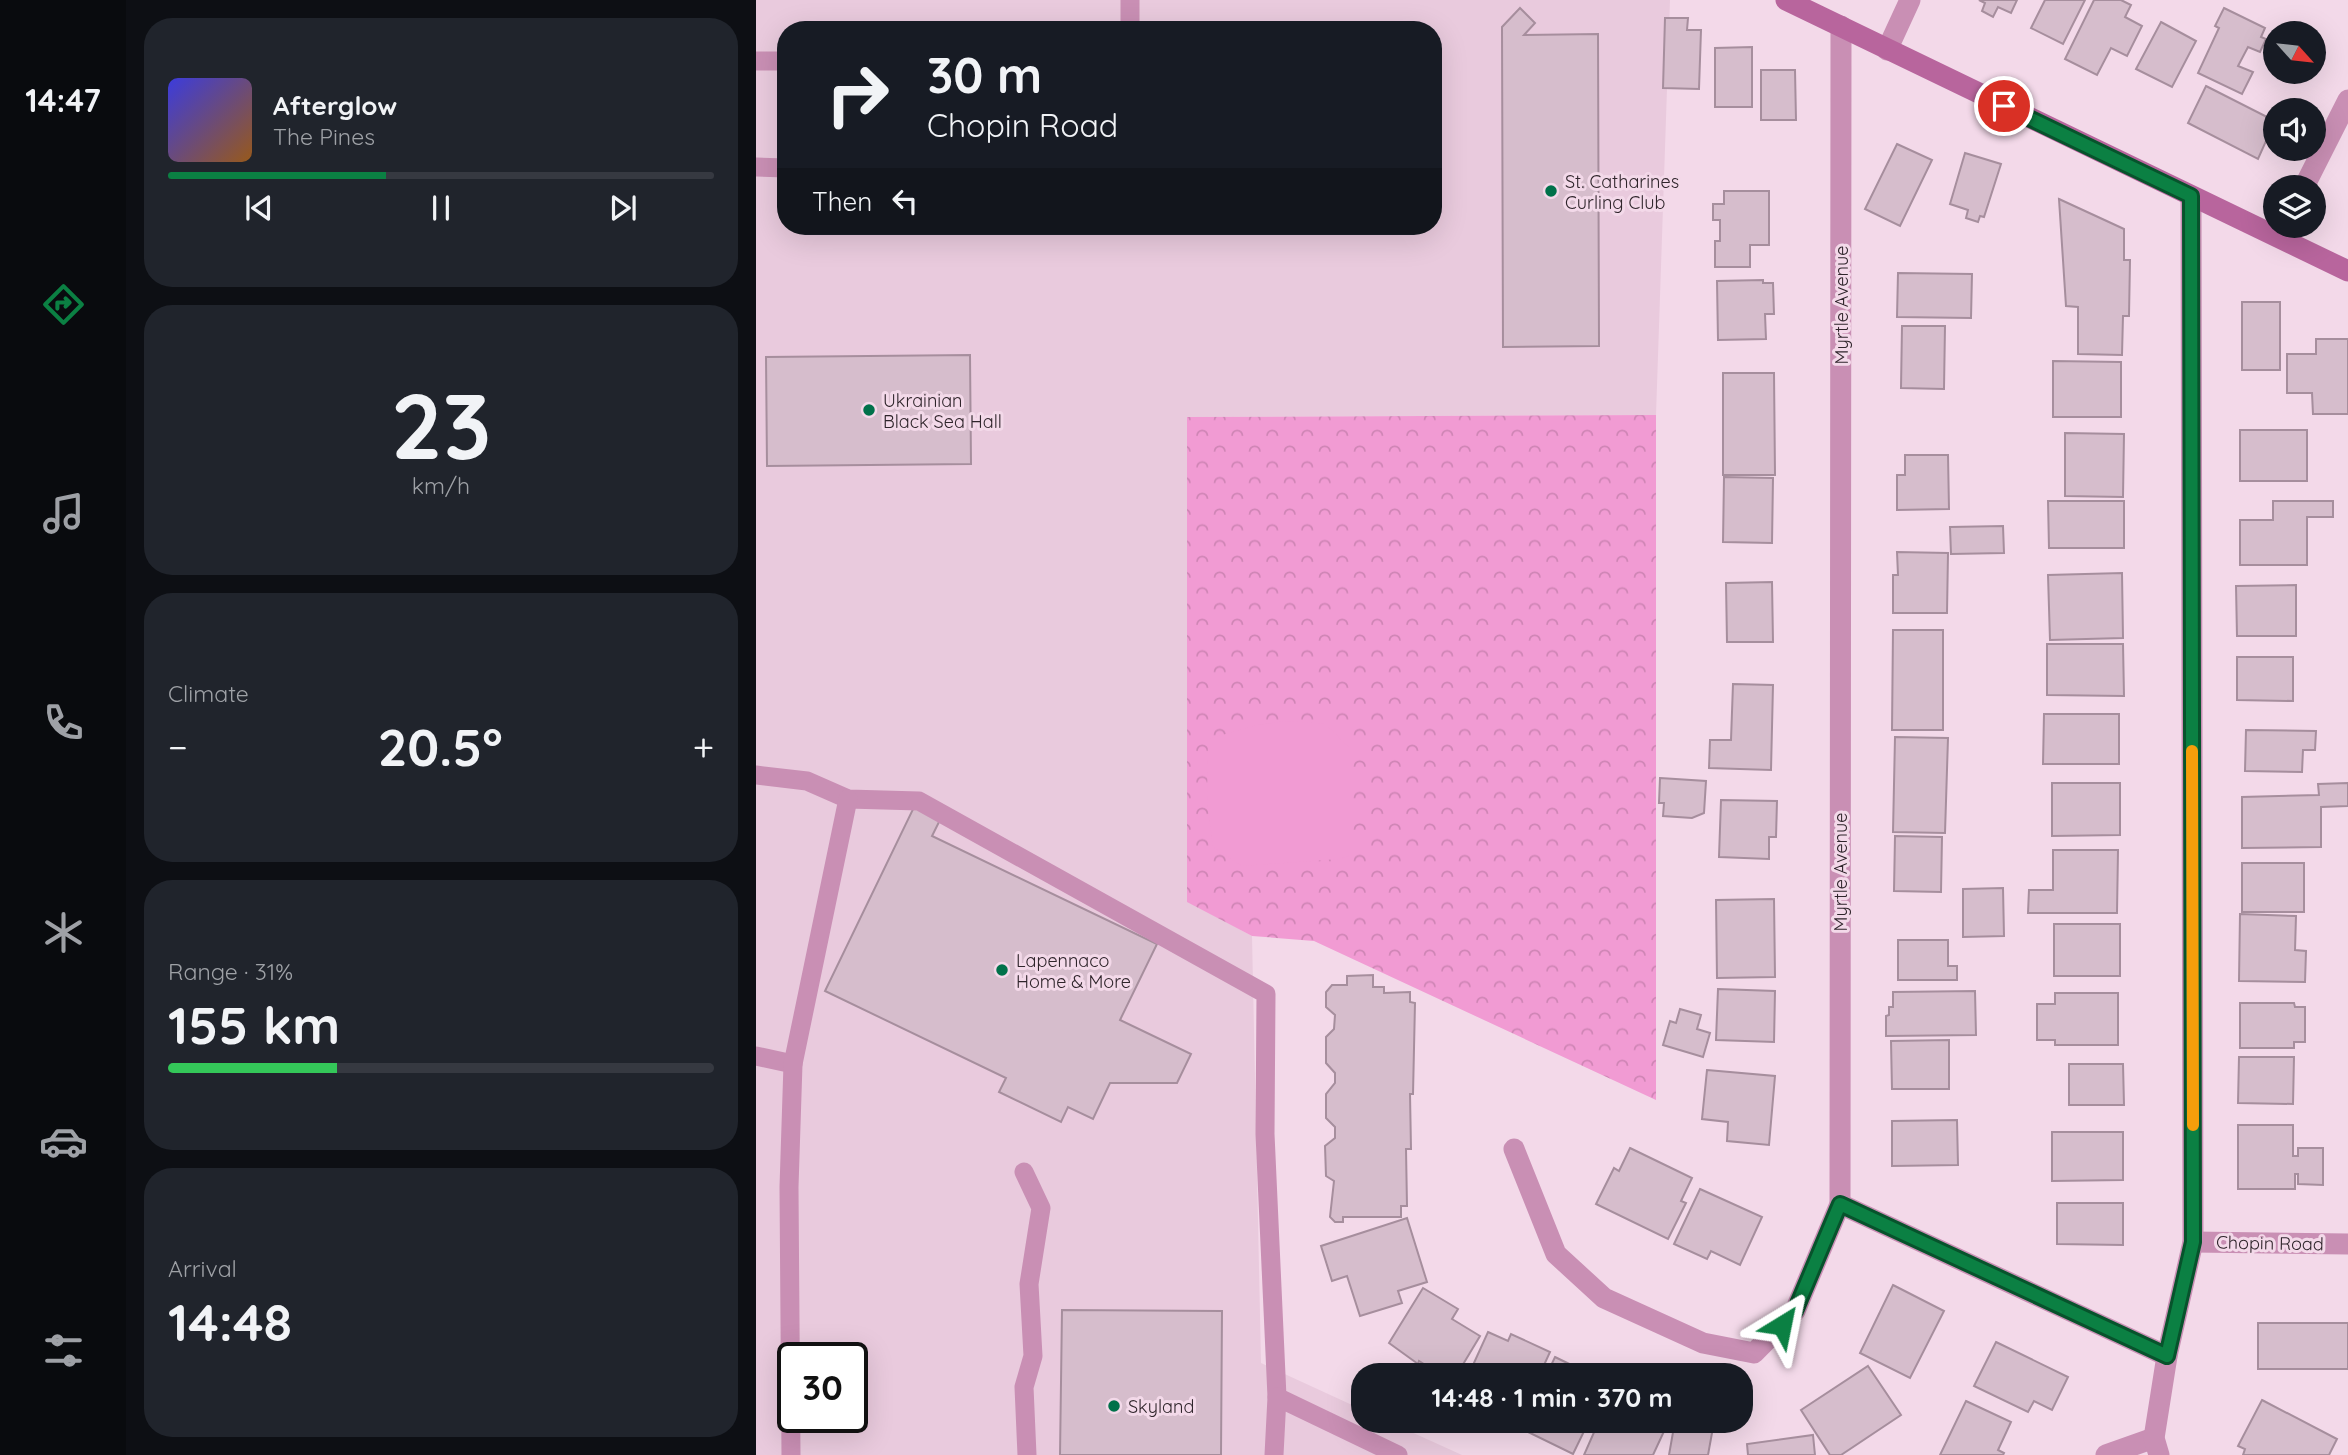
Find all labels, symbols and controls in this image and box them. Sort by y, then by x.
north arrow [2263,21,2326,84]
map controls [2263,21,2326,238]
text: 30 m [927,44,1042,105]
icon: right [812,49,903,140]
pin [1974,76,2034,136]
text: 14:47 [25,80,101,120]
icon: arrive [1985,87,2023,125]
text: Afterglow [273,89,397,122]
button: sound [2263,98,2326,161]
text: Chopin Road [927,105,1118,145]
text: The Pines [273,122,375,151]
place label: St. Catharines Curling Club [1565,170,1679,214]
button: layers [2263,175,2326,238]
icon: left [886,182,924,220]
marker: St. Catharines Curling Club [1543,183,1559,199]
text: Then [812,185,872,218]
icon: previous [240,189,278,227]
icon: pause [422,189,460,227]
icon: next [604,189,642,227]
street label: Myrtle Avenue [1830,246,1853,364]
icon: directions [39,280,88,329]
text: 23 [391,368,491,482]
place label: Ukrainian Black Sea Hall [883,389,1002,433]
marker: Ukrainian Black Sea Hall [861,402,877,418]
text: km/h [412,471,470,500]
icon: music [39,489,88,538]
text: Climate [168,679,249,708]
icon: phone [39,698,88,747]
text: 20.5° [378,714,503,779]
text: − [168,723,188,771]
text: + [693,723,714,771]
street label: Myrtle Avenue [1829,813,1852,931]
icon: climate [39,908,88,957]
place label: Lapennaco Home & More [1016,949,1131,993]
text: Range · 31% [168,957,293,986]
marker: Lapennaco Home & More [994,962,1010,978]
text: 155 km [168,992,340,1057]
icon: car [39,1117,88,1166]
street label: Chopin Road [2216,1231,2324,1255]
text: Arrival [168,1254,237,1283]
position arrow [1745,1288,1819,1362]
text: 14:48 [168,1289,292,1354]
icon: filters [39,1326,88,1375]
speed limit sign: 30 [777,1342,868,1433]
text: 14:48 · 1 min · 370 m [1431,1381,1673,1414]
place label: Skyland [1128,1395,1194,1418]
marker: Skyland [1106,1398,1122,1414]

